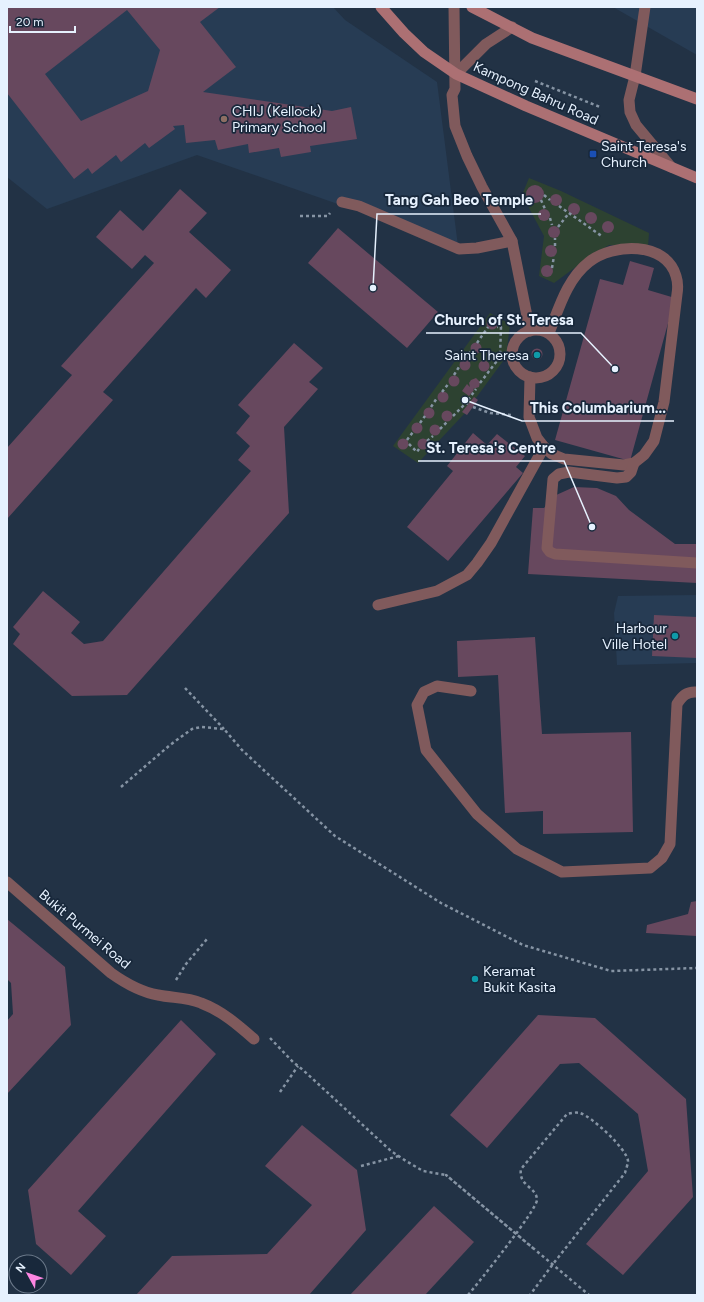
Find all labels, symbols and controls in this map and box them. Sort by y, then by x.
scale bar [10,8,75,34]
text: 20 m [16,15,44,29]
street label: Kampong Bahru Road [471,58,601,129]
place label: CHIJ (Kellock) Primary School [232,103,326,136]
marker: CHIJ (Kellock) Primary School [219,114,229,124]
place label: Saint Teresa's Church [601,138,686,171]
marker: Saint Teresa's Church [588,149,598,159]
callout: Tang Gah Beo Temple [377,187,541,214]
text: Tang Gah Beo Temple [385,191,534,209]
callout: Church of St. Teresa [426,306,581,333]
text: Church of St. Teresa [434,311,574,329]
place label: Saint Theresa [444,347,529,364]
marker: Saint Theresa [532,350,542,360]
callout: This Columbarium... [522,394,674,421]
text: This Columbarium... [530,399,666,417]
callout: St. Teresa's Centre [418,434,564,461]
text: St. Teresa's Centre [426,439,556,457]
place label: Harbour Ville Hotel [602,620,667,653]
marker: Harbour Ville Hotel [670,631,680,641]
street label: Bukit Purmei Road [35,886,134,973]
place label: Keramat Bukit Kasita [483,963,556,996]
marker: Keramat Bukit Kasita [470,974,480,984]
north arrow [8,1254,48,1294]
text: N [13,1260,28,1275]

